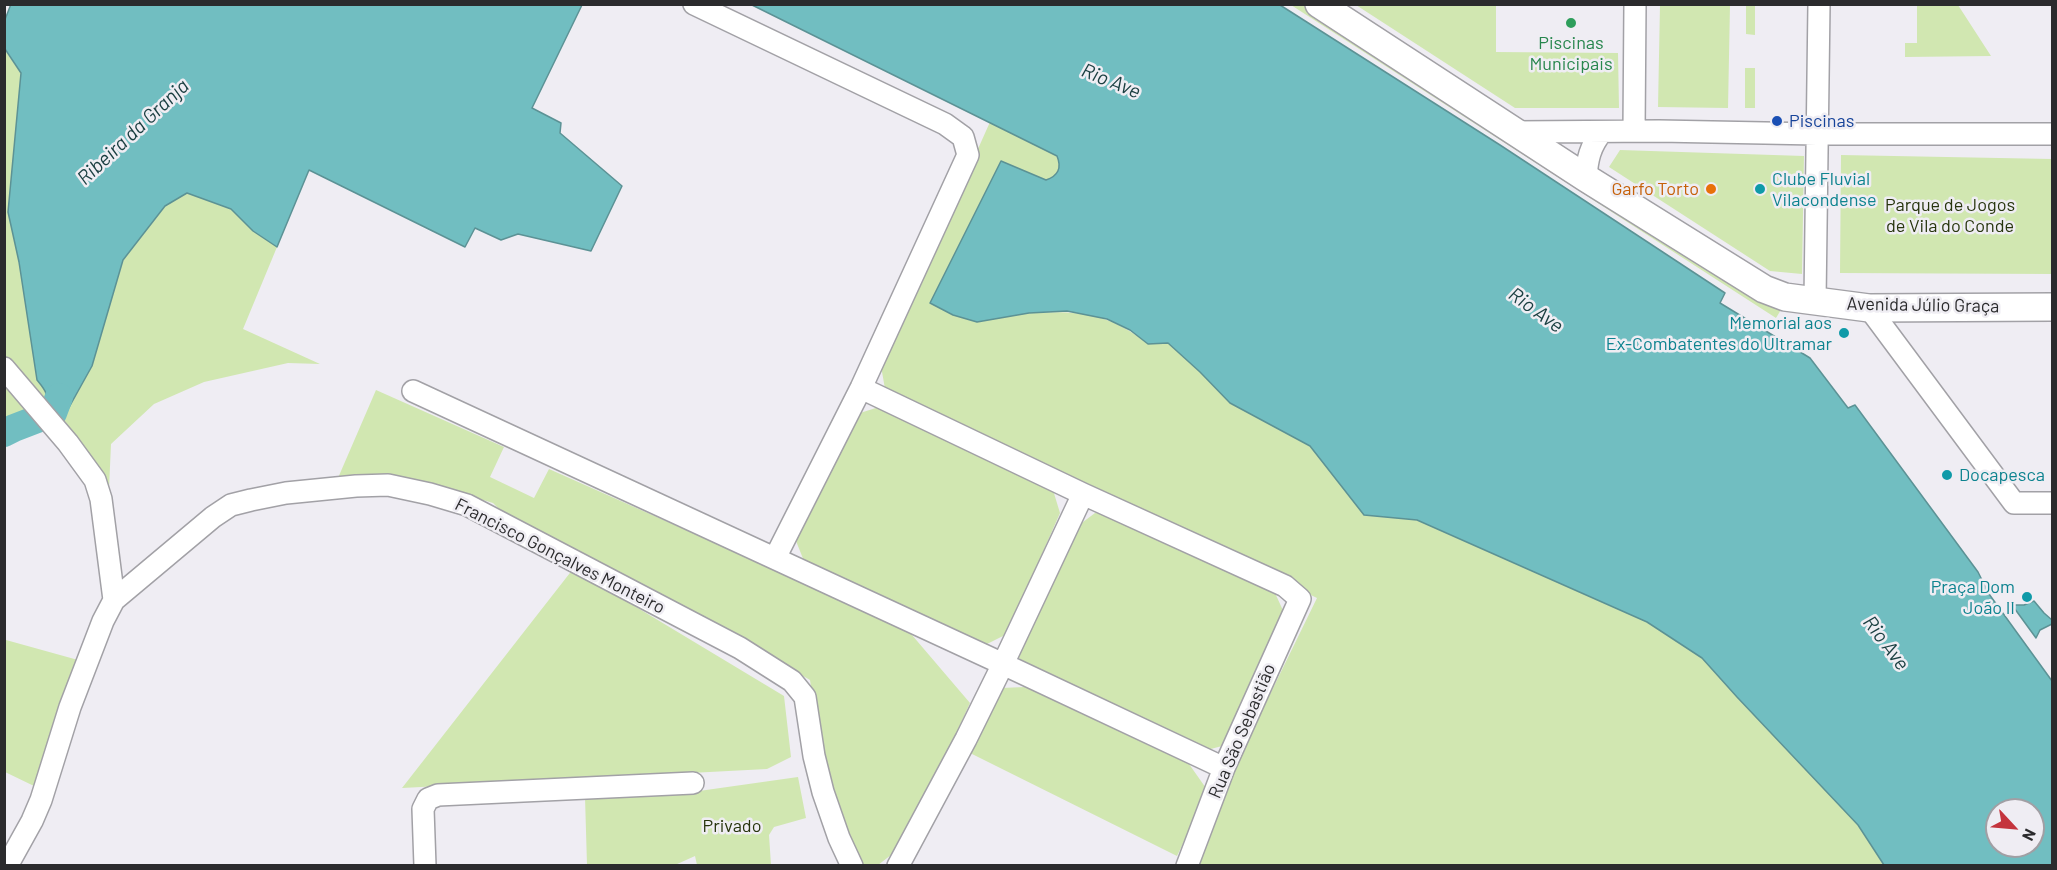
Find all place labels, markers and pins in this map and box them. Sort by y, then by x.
marker: Piscinas Municipais [1564,16,1578,30]
place label: Piscinas Municipais [1529,32,1613,74]
place label: Piscinas [1789,110,1854,132]
marker: Piscinas [1770,114,1784,128]
place label: Clube Fluvial Vilacondense [1772,168,1877,210]
place label: Garfo Torto [1611,178,1699,200]
marker: Garfo Torto [1704,182,1718,196]
marker: Clube Fluvial Vilacondense [1753,182,1767,196]
place label: Memorial aos Ex-Combatentes do Ultramar [1606,312,1832,354]
marker: Memorial aos Ex-Combatentes do Ultramar [1837,326,1851,340]
place label: Docapesca [1959,464,2045,486]
marker: Docapesca [1940,468,1954,482]
place label: Praça Dom João II [1931,576,2015,618]
marker: Praça Dom João II [2020,590,2034,604]

